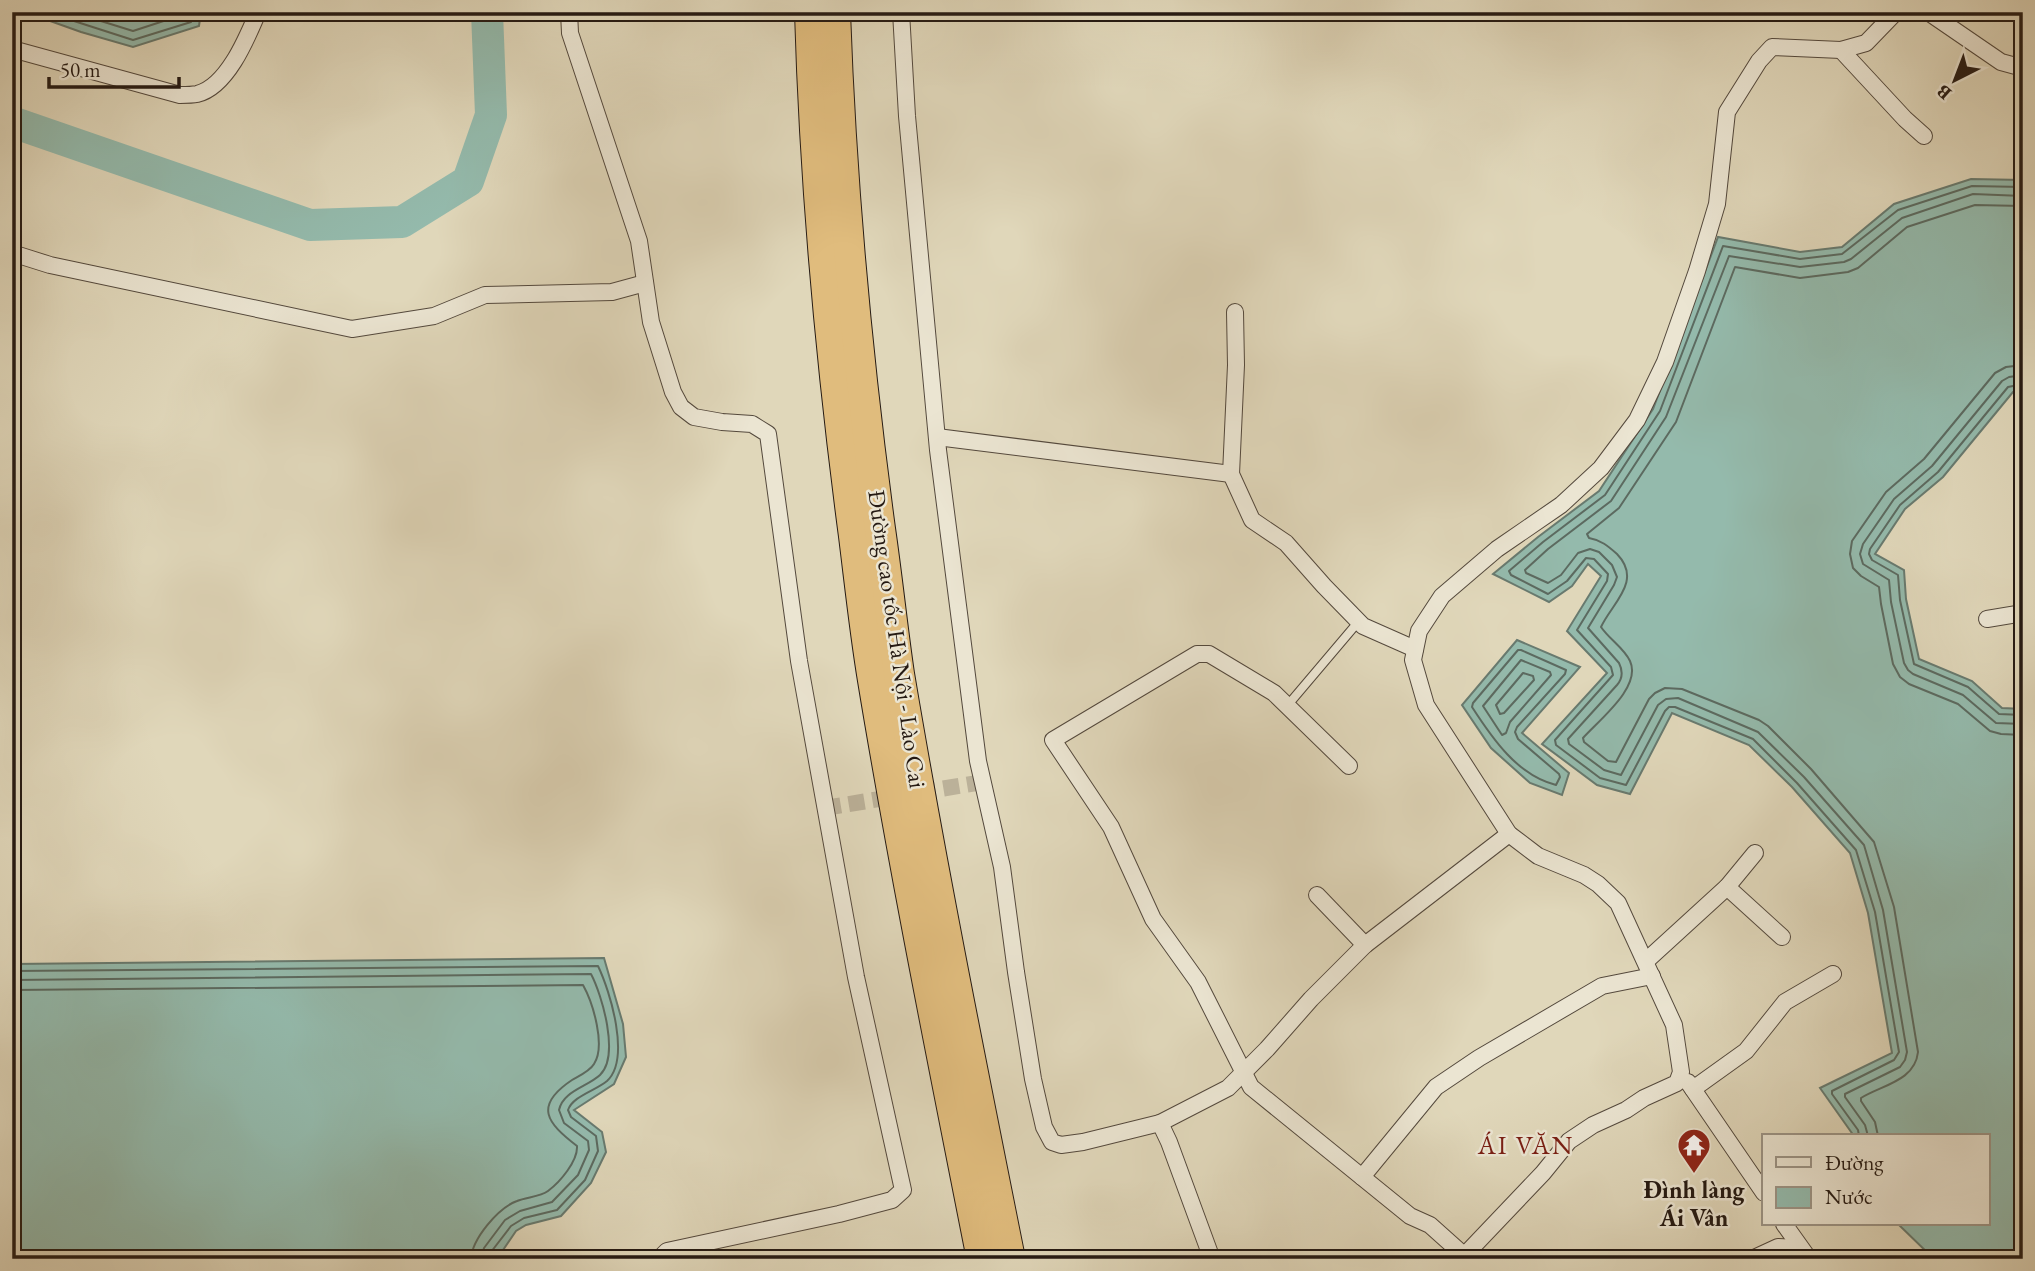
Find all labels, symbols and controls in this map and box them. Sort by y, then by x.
scale bar [49,46,178,90]
north arrow [1920,46,1990,116]
text: 50 m [60,56,101,83]
text: B [1931,79,1957,106]
street label: Đường cao tốc Hà Nội - Lào Cai [861,488,934,790]
temple icon: Đình làng Ái Vân [1675,1126,1713,1175]
district label: ÁI VĂN [1477,1128,1574,1162]
legend [1762,1134,1990,1226]
text: Đường [1825,1149,1884,1176]
place label: Đình làng Ái Vân [1643,1174,1746,1233]
text: Nước [1825,1183,1873,1210]

